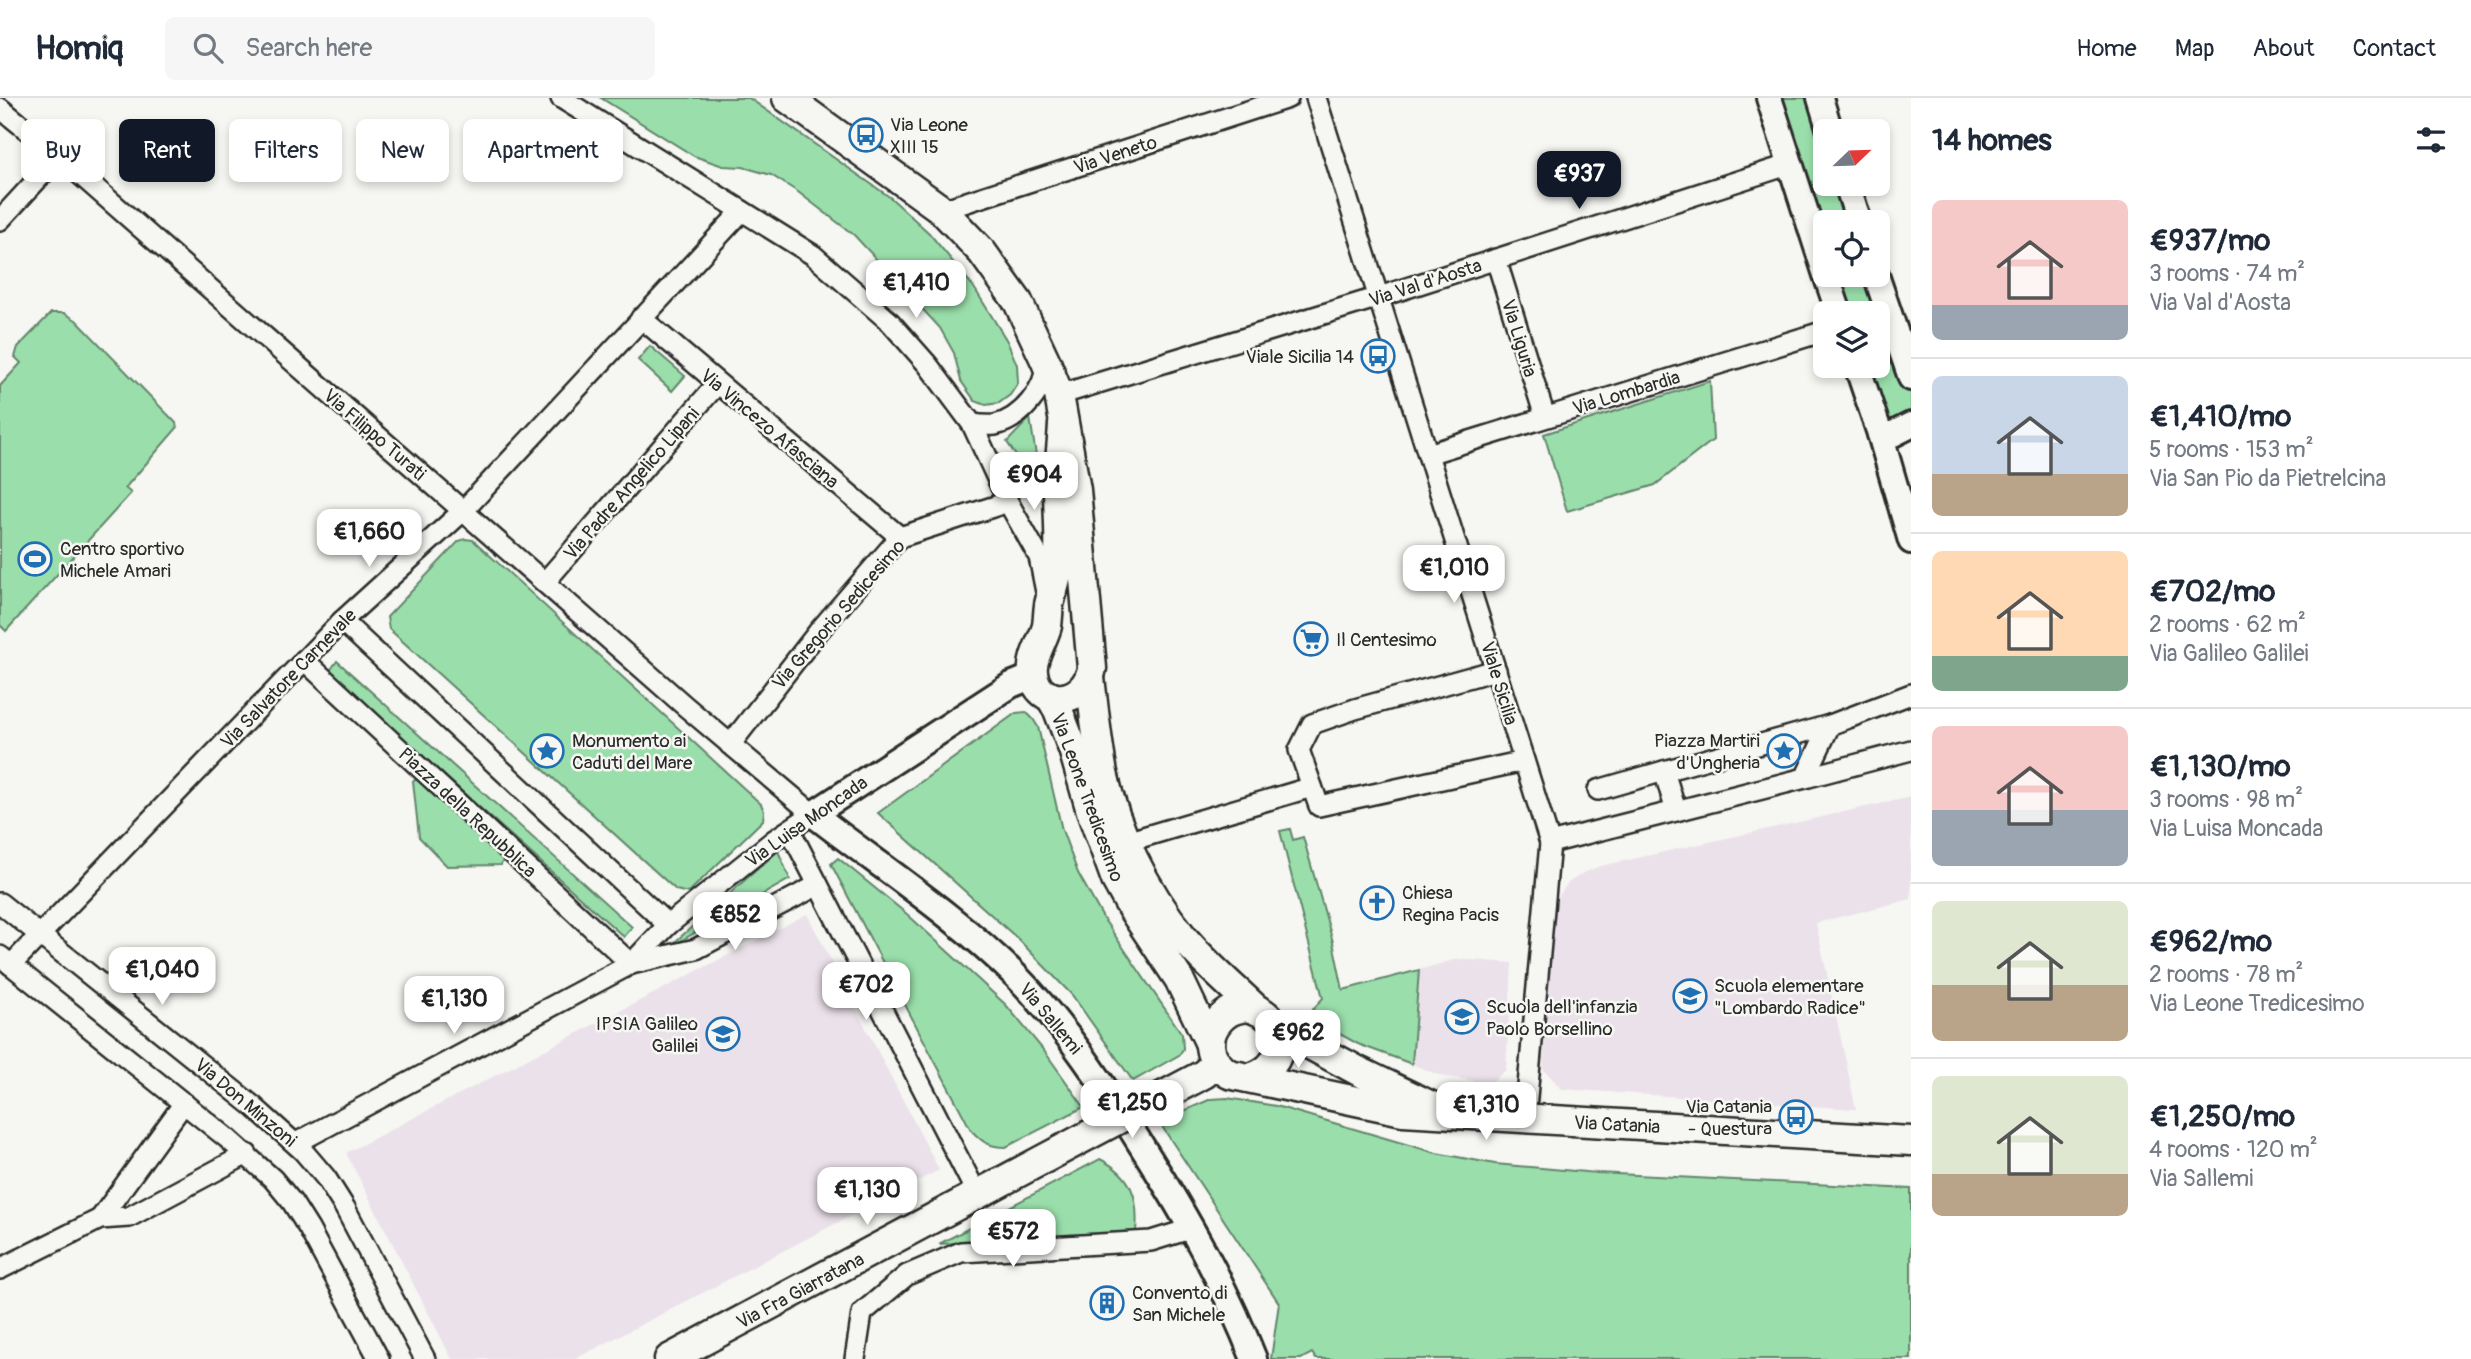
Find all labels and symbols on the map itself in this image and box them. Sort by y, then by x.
place label: Via Leone XIII 15 [890,113,969,159]
bus stop icon: Via Leone XIII 15 [847,116,885,154]
north arrow [1813,119,1890,196]
street label: Via Veneto [1071,130,1160,180]
pin: €937 [1538,152,1620,211]
street label: Via Val d'Aosta [1366,253,1485,312]
pin: €1,410 [859,260,973,320]
street label: Via Liguria [1496,297,1542,380]
bus stop icon: Viale Sicilia 14 [1359,337,1397,375]
place label: Viale Sicilia 14 [1246,345,1354,369]
street label: Via Vincezo Afasciana [695,364,844,494]
street label: Via Lombardia [1570,365,1683,421]
street label: Via Filippo Turati [318,384,431,486]
street label: Via Padre Angelico Lipani [559,402,705,565]
pin: €904 [993,452,1075,512]
pin: €1,660 [312,510,426,569]
street label: Via Gregorio Sedicesimo [767,535,910,695]
place label: Centro sportivo Michele Amari [60,537,184,583]
sports icon: Centro sportivo Michele Amari [16,540,54,578]
pin: €1,010 [1397,546,1511,605]
street label: Via Salvatore Carnevale [216,603,362,754]
supermarket icon: Il Centesimo [1292,620,1330,658]
place label: Il Centesimo [1336,628,1437,652]
street label: Viale Sicilia [1475,639,1523,728]
street label: Via Leone Tredicesimo [1045,710,1129,885]
place label: Monumento ai Caduti del Mare [572,729,693,775]
place label: Piazza Martiri d'Ungheria [1654,729,1760,775]
place icon: Monumento ai Caduti del Mare [528,732,566,770]
place icon: Piazza Martiri d'Ungheria [1765,732,1803,770]
street label: Piazza della Repubblica [393,742,542,883]
street label: Via Luisa Moncada [741,771,873,873]
place label: Chiesa Regina Pacis [1402,881,1499,927]
church icon: Chiesa Regina Pacis [1358,884,1396,922]
pin: €852 [694,892,776,952]
pin: €1,040 [105,948,219,1007]
pin: €702 [825,962,907,1022]
place label: Scuola elementare "Lombardo Radice" [1714,974,1866,1020]
pin: €1,130 [397,976,511,1036]
school or university icon: Scuola elementare "Lombardo Radice" [1671,977,1709,1015]
street label: Via Sallemi [1013,978,1087,1059]
place label: Scuola dell'infanzia Paolo Borsellino [1486,995,1638,1041]
school or university icon: Scuola dell'infanzia Paolo Borsellino [1443,998,1481,1036]
pin: €962 [1257,1010,1339,1070]
place label: IPSIA Galileo Galilei [596,1012,698,1058]
school or university icon: IPSIA Galileo Galilei [704,1015,742,1053]
street label: Via Don Minzoni [189,1053,301,1153]
pin: €1,250 [1075,1080,1189,1140]
pin: €1,310 [1429,1082,1543,1142]
place label: Via Catania - Questura [1685,1095,1772,1141]
bus stop icon: Via Catania - Questura [1777,1098,1815,1136]
street label: Via Catania [1573,1111,1661,1139]
pin: €1,130 [810,1168,924,1227]
pin: €572 [972,1210,1054,1269]
street label: Via Fra Giarratana [733,1247,869,1335]
place label: Convento di San Michele [1132,1281,1227,1327]
building icon: Convento di San Michele [1088,1284,1126,1322]

